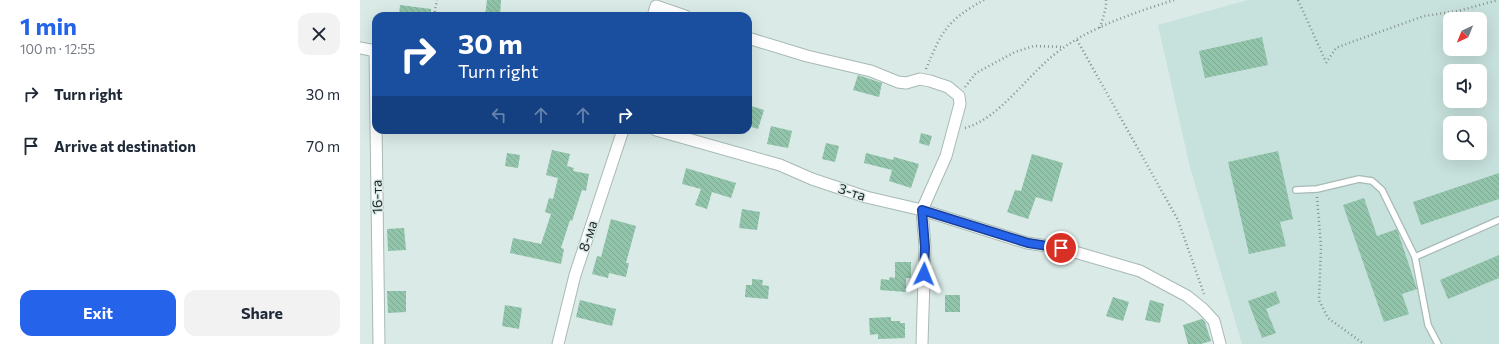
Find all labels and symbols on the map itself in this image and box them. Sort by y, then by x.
north arrow [1443,12,1487,56]
street label: 3-та [836,179,868,204]
street label: 16-та [368,180,385,214]
street label: 8-ма [575,218,600,254]
pin [1044,231,1078,265]
position arrow [903,253,945,295]

